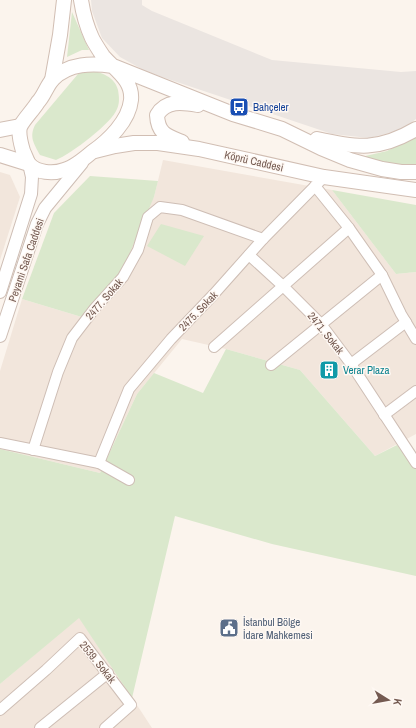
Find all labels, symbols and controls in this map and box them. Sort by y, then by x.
bus stop icon: Bahçeler [228,96,250,118]
place label: Bahçeler [253,100,289,114]
street label: Köprü Caddesi [223,147,285,175]
street label: Peyami Safa Caddesi [5,216,47,304]
street label: 2477. Sokak [82,275,126,323]
street label: 2475. Sokak [176,288,221,334]
street label: 2471. Sokak [305,309,348,357]
building icon: Verar Plaza [318,359,340,381]
place label: Verar Plaza [343,363,390,377]
place label: İstanbul Bölge İdare Mahkemesi [243,615,313,642]
public building icon: İstanbul Bölge İdare Mahkemesi [218,617,240,639]
street label: 2539. Sokak [77,638,120,686]
north arrow [368,680,408,720]
text: K [390,697,405,707]

